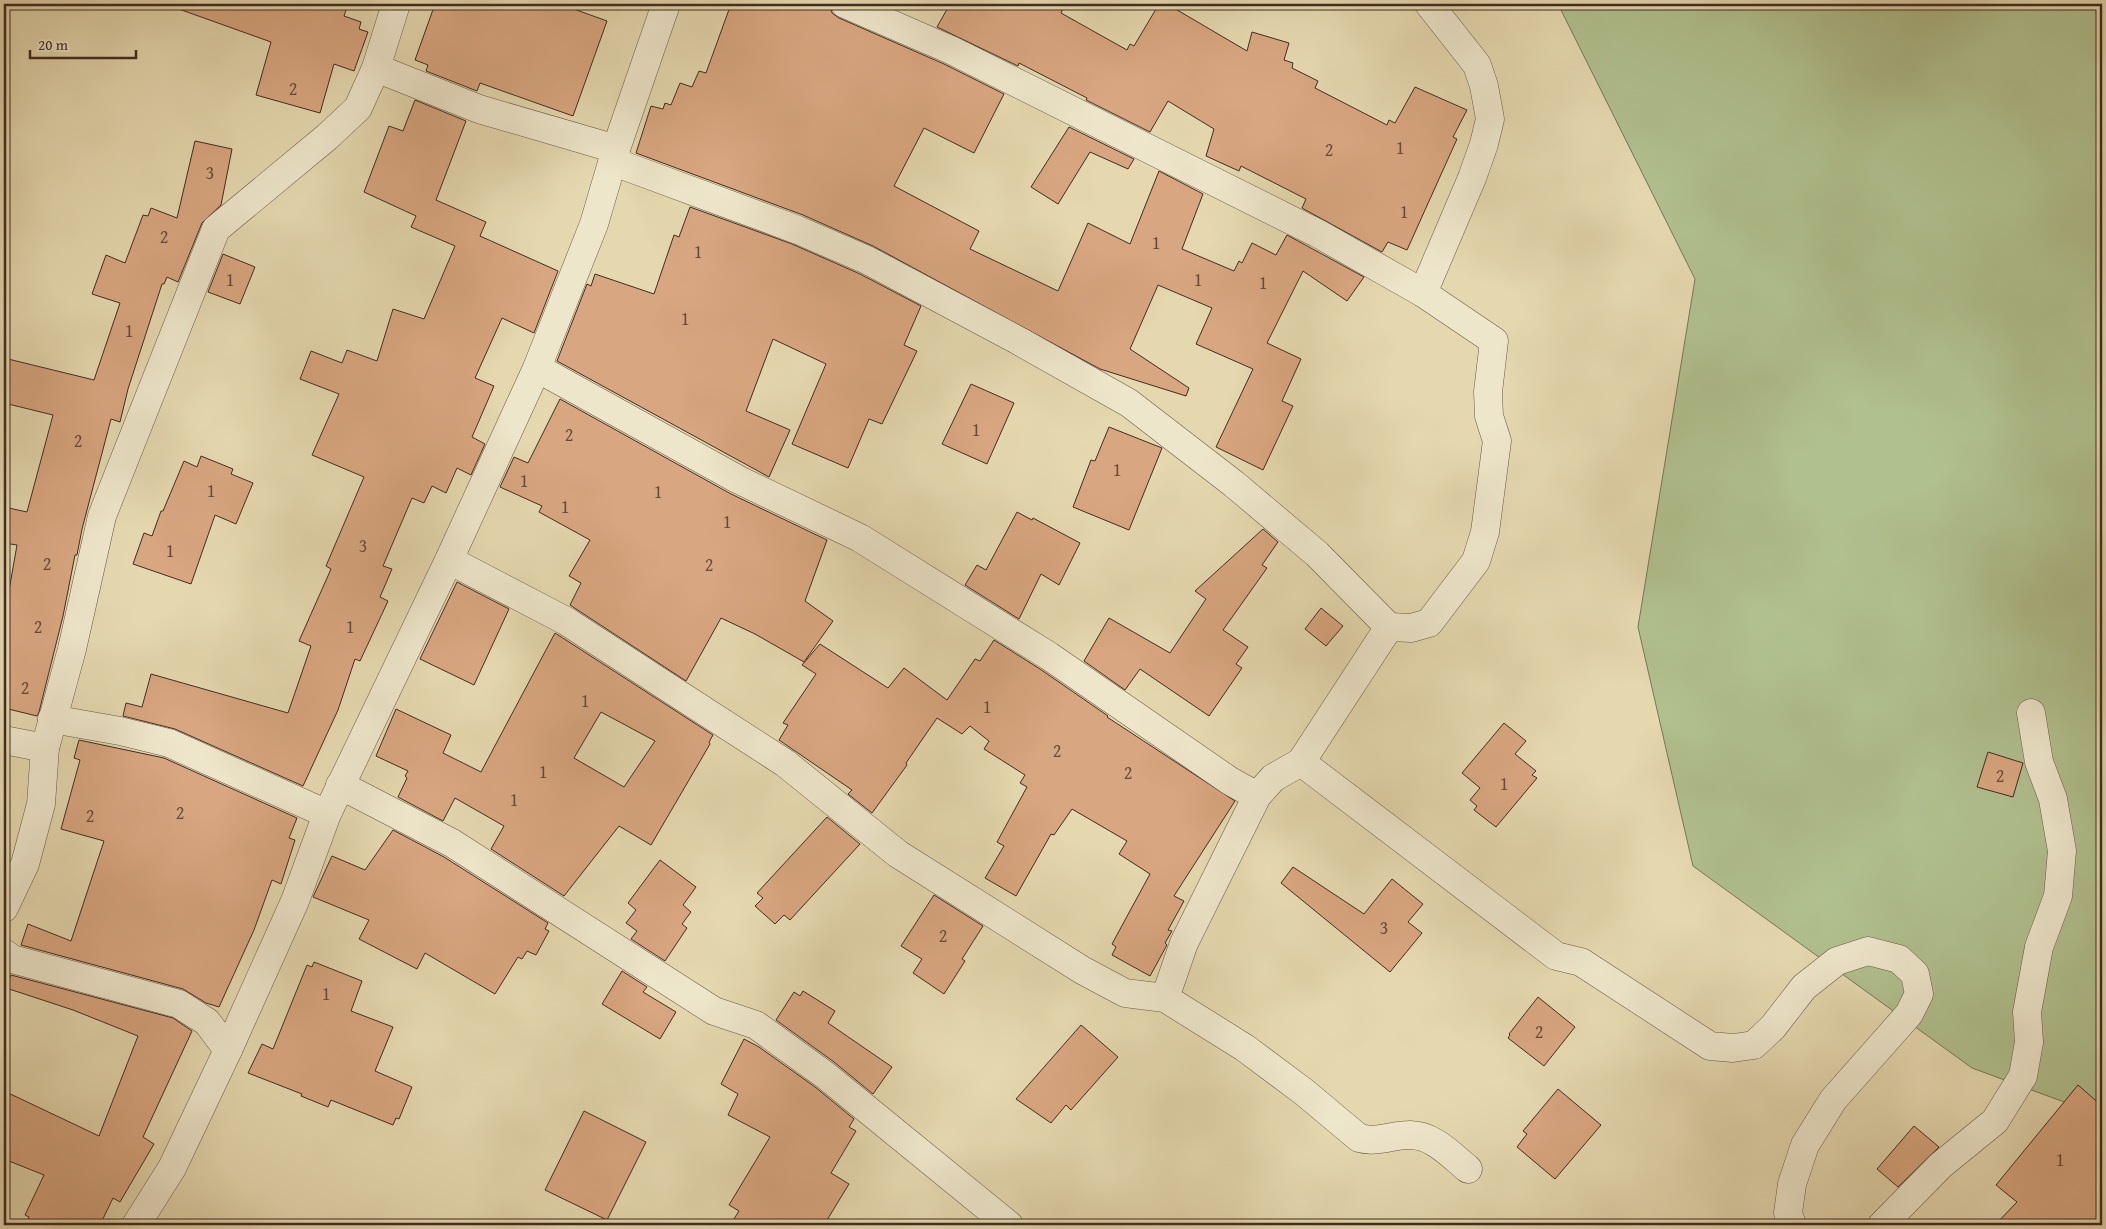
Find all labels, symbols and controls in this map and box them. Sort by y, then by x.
scale bar [30,28,136,60]
text: 20 m [38,34,69,55]
house number: 2 [289,75,297,102]
house number: 1 [1396,134,1404,161]
house number: 2 [1325,136,1333,163]
house number: 3 [206,159,214,186]
house number: 1 [1400,198,1408,225]
house number: 2 [160,223,168,250]
house number: 1 [1152,229,1160,256]
house number: 1 [694,238,702,265]
house number: 1 [226,266,234,293]
house number: 1 [1194,266,1202,293]
house number: 1 [1259,269,1267,296]
house number: 1 [681,305,689,332]
house number: 1 [125,317,133,344]
house number: 1 [972,416,980,443]
house number: 2 [565,421,573,448]
house number: 2 [74,427,82,454]
house number: 1 [1113,456,1121,483]
house number: 1 [520,467,528,494]
house number: 1 [207,477,215,504]
house number: 1 [654,478,662,505]
house number: 1 [561,493,569,520]
house number: 1 [723,508,731,535]
house number: 3 [359,532,367,559]
house number: 1 [166,537,174,564]
house number: 2 [43,550,51,577]
house number: 2 [705,551,713,578]
house number: 2 [34,613,42,640]
house number: 1 [346,613,354,640]
house number: 2 [21,674,29,701]
house number: 1 [581,687,589,714]
house number: 1 [983,693,991,720]
house number: 2 [1053,737,1061,764]
house number: 1 [539,758,547,785]
house number: 2 [1124,759,1132,786]
house number: 2 [1996,762,2004,789]
house number: 1 [1500,770,1508,797]
house number: 1 [510,786,518,813]
house number: 2 [176,799,184,826]
house number: 2 [86,802,94,829]
house number: 3 [1380,914,1388,941]
house number: 2 [939,922,947,949]
house number: 1 [322,980,330,1007]
house number: 2 [1535,1018,1543,1045]
house number: 1 [2056,1146,2064,1173]

